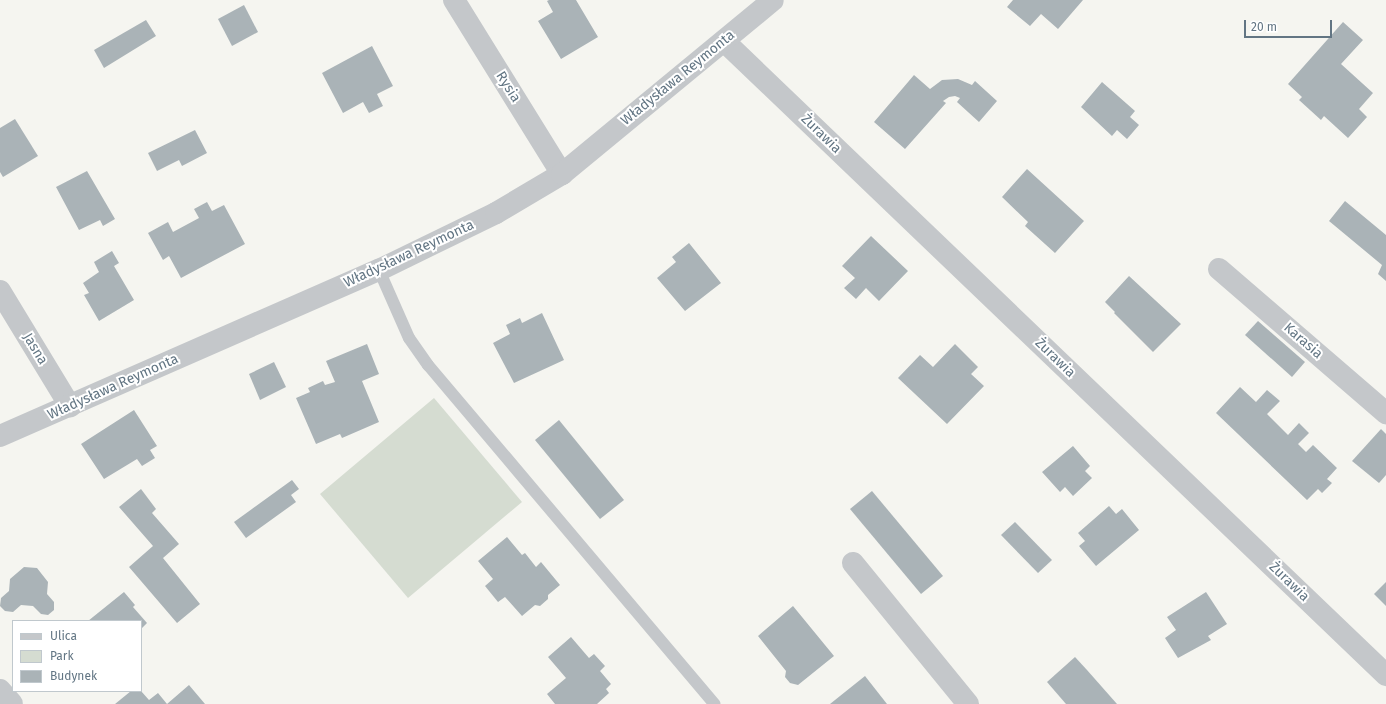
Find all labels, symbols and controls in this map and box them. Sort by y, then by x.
scale bar [1246,12,1334,38]
text: 20 m [1251,20,1277,34]
street label: Władysława Reymonta [618,27,738,129]
street label: Rysia [492,68,524,106]
street label: Żurawia [797,111,845,157]
street label: Władysława Reymonta [341,216,477,292]
street label: Karasia [1280,319,1326,363]
street label: Jasna [19,330,51,368]
street label: Żurawia [1031,335,1079,381]
street label: Władysława Reymonta [45,351,181,423]
street label: Żurawia [1265,559,1313,605]
legend [12,620,142,692]
text: Ulica [50,629,77,643]
text: Park [50,649,74,663]
text: Budynek [50,669,97,683]

